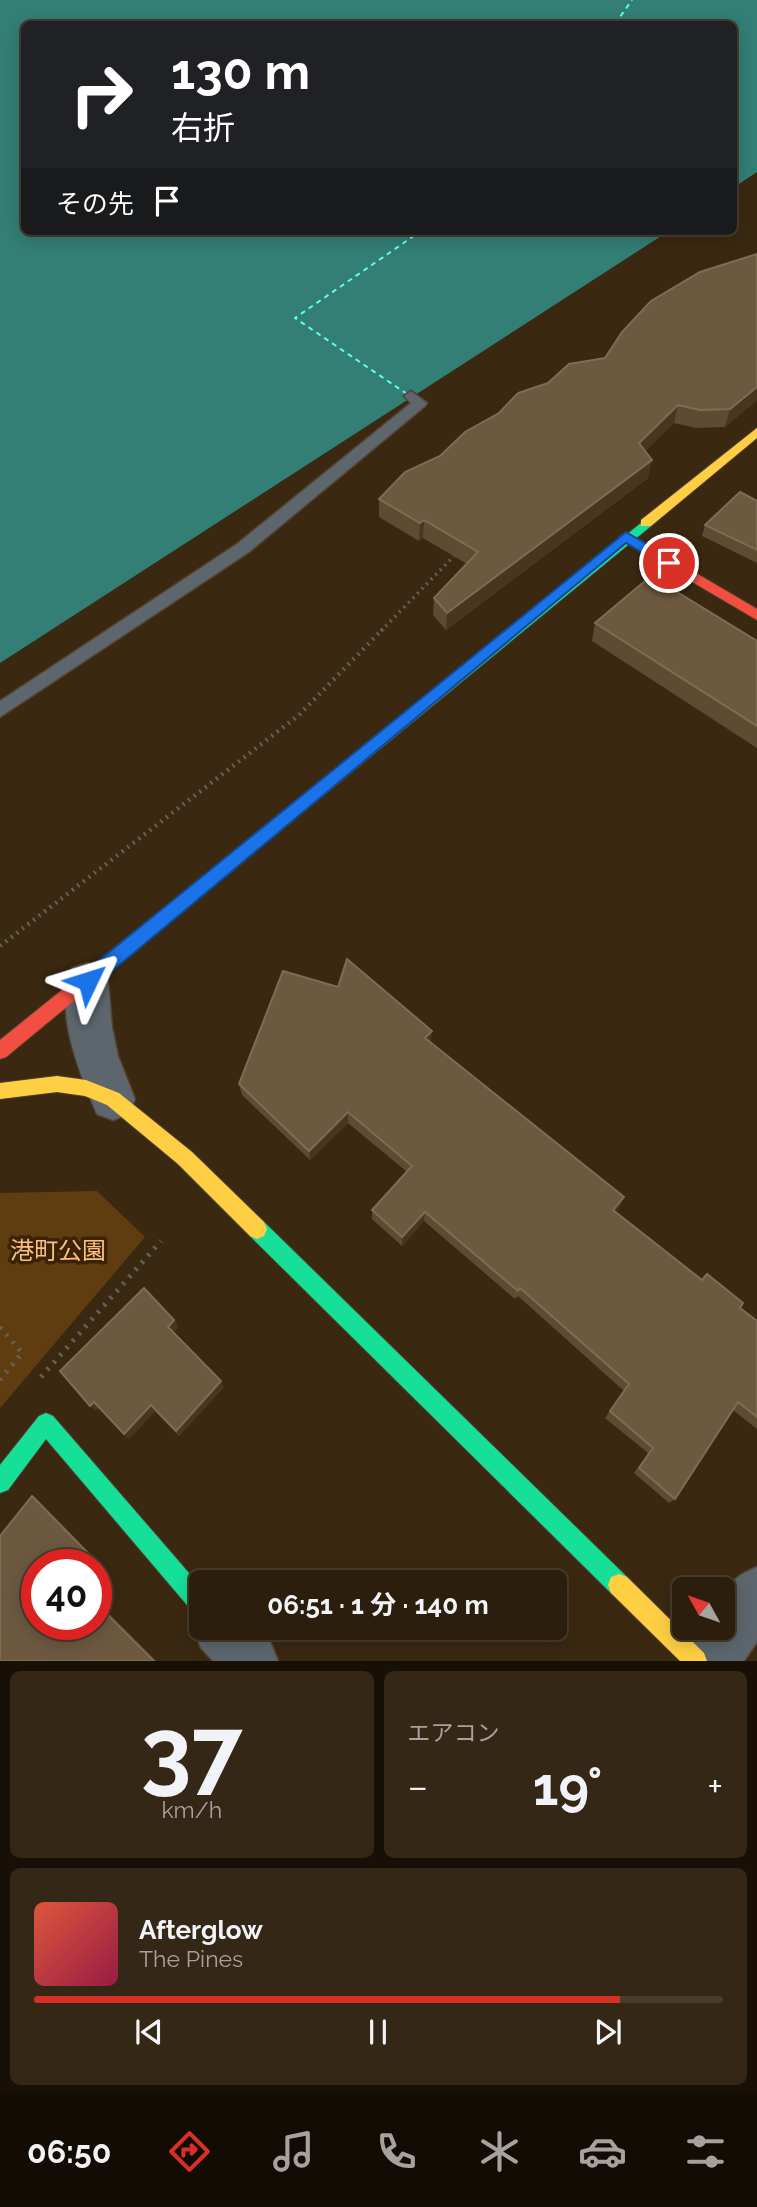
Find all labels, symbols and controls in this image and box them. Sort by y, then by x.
text: 130 m [171,43,310,100]
icon: right [56,49,147,140]
text: 右折 [171,109,235,146]
icon: arrive [148,182,186,220]
text: その先 [56,189,134,219]
pin [639,533,699,593]
icon: arrive [650,544,688,582]
position arrow [51,944,125,1018]
park label: 港町公園 [10,1236,106,1265]
speed limit sign: 40 [21,1549,112,1640]
north arrow [672,1577,735,1640]
map controls [672,1577,735,1640]
text: 06:51 · 1 分 · 140 m [267,1590,489,1620]
text: 37 [141,1697,243,1804]
text: エアコン [408,1719,500,1746]
text: 19° [533,1756,602,1817]
text: − [408,1764,428,1809]
text: + [707,1764,723,1809]
text: km/h [161,1796,222,1823]
text: Afterglow [139,1915,263,1945]
text: The Pines [139,1945,243,1972]
icon: previous [130,2013,168,2051]
icon: pause [359,2013,397,2051]
icon: next [589,2013,627,2051]
icon: directions [165,2127,214,2176]
icon: music [269,2127,318,2176]
icon: phone [372,2127,421,2176]
icon: climate [475,2127,524,2176]
icon: car [578,2127,627,2176]
icon: filters [681,2127,730,2176]
text: 06:50 [27,2133,111,2170]

